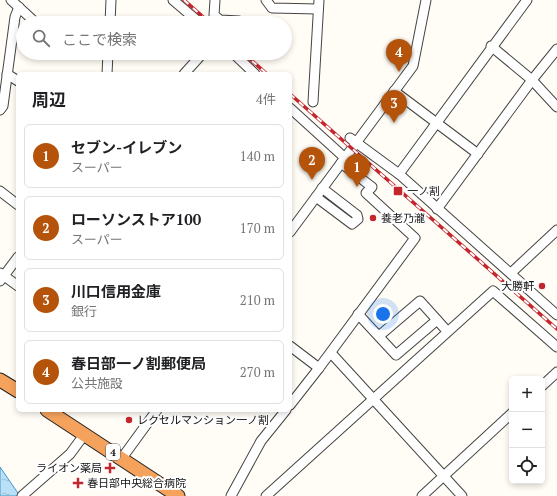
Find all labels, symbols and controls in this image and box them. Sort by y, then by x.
search box [16,16,292,60]
icon: search [30,27,52,49]
text: ここで検索 [62,29,137,49]
pin: 4 [386,39,412,72]
text: 周辺 [32,88,66,111]
text: 4件 [256,90,276,108]
pin: 3 [381,90,407,123]
text: セブン-イレブン [71,137,182,157]
text: 1 [42,147,50,165]
text: 140 m [240,147,275,165]
pin: 2 [299,147,325,180]
pin: 1 [344,154,370,187]
text: スーパー [71,158,123,176]
place label: 一ノ割 [407,184,440,198]
marker: 一ノ割 [392,185,404,197]
text: ローソンストア100 [71,209,201,229]
place label: 養老乃瀧 [381,211,425,225]
marker: 養老乃瀧 [368,213,378,223]
text: 2 [42,219,50,237]
text: 170 m [240,219,275,237]
text: スーパー [71,230,123,248]
place label: 大勝軒 [501,279,535,293]
text: 川口信用金庫 [71,281,161,301]
marker: 大勝軒 [537,281,547,291]
text: 3 [42,291,50,309]
text: 210 m [240,291,275,309]
text: 銀行 [71,302,97,320]
your location [373,304,393,324]
text: 春日部一ノ割郵便局 [71,353,206,373]
text: 4 [42,363,50,381]
text: 270 m [240,363,275,381]
text: 公共施設 [71,374,123,392]
map controls [509,376,545,484]
button: + [509,376,545,412]
button: − [509,412,545,448]
place label: レクセルマンション一ノ割 [137,413,269,427]
marker: レクセルマンション一ノ割 [124,415,134,425]
road number: 4 [106,444,120,460]
button: locate [509,448,545,484]
place label: ライオン薬局 [36,461,102,475]
marker: ライオン薬局 [105,463,115,473]
place label: 春日部中央総合病院 [87,476,186,490]
marker: 春日部中央総合病院 [72,477,84,489]

